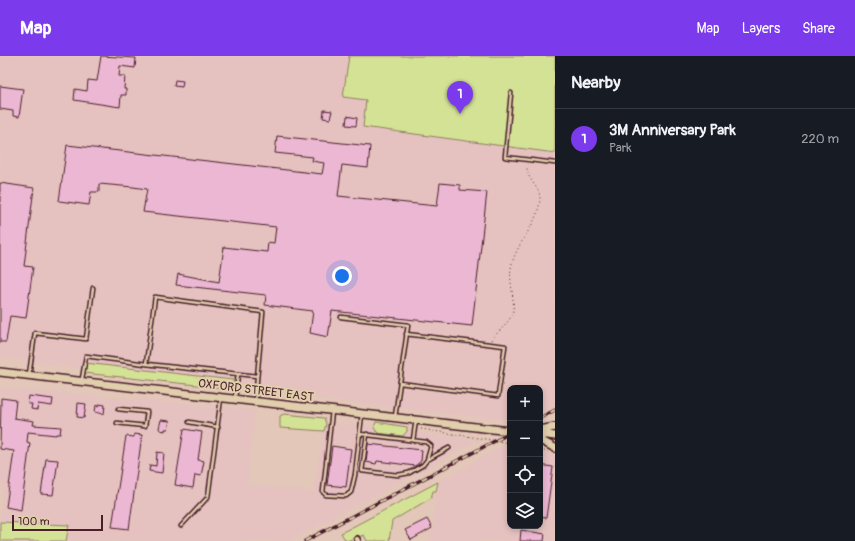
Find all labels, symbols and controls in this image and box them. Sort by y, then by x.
text: Map [20,16,51,40]
text: Map [697,20,720,37]
text: Layers [742,20,780,37]
text: Share [802,20,835,37]
text: Nearby [571,72,620,93]
pin: 1 [447,81,473,114]
text: 3M Anniversary Park [609,121,736,140]
text: 1 [581,131,587,147]
text: 220 m [801,131,839,147]
text: Park [609,140,632,156]
your location [332,266,352,286]
street label: OXFORD STREET EAST [197,376,315,405]
map controls [507,385,543,529]
button: + [507,385,543,421]
button: − [507,421,543,457]
button: locate [507,457,543,493]
button: layers [507,493,543,529]
scale bar [12,513,103,532]
text: 100 m [18,515,49,528]

